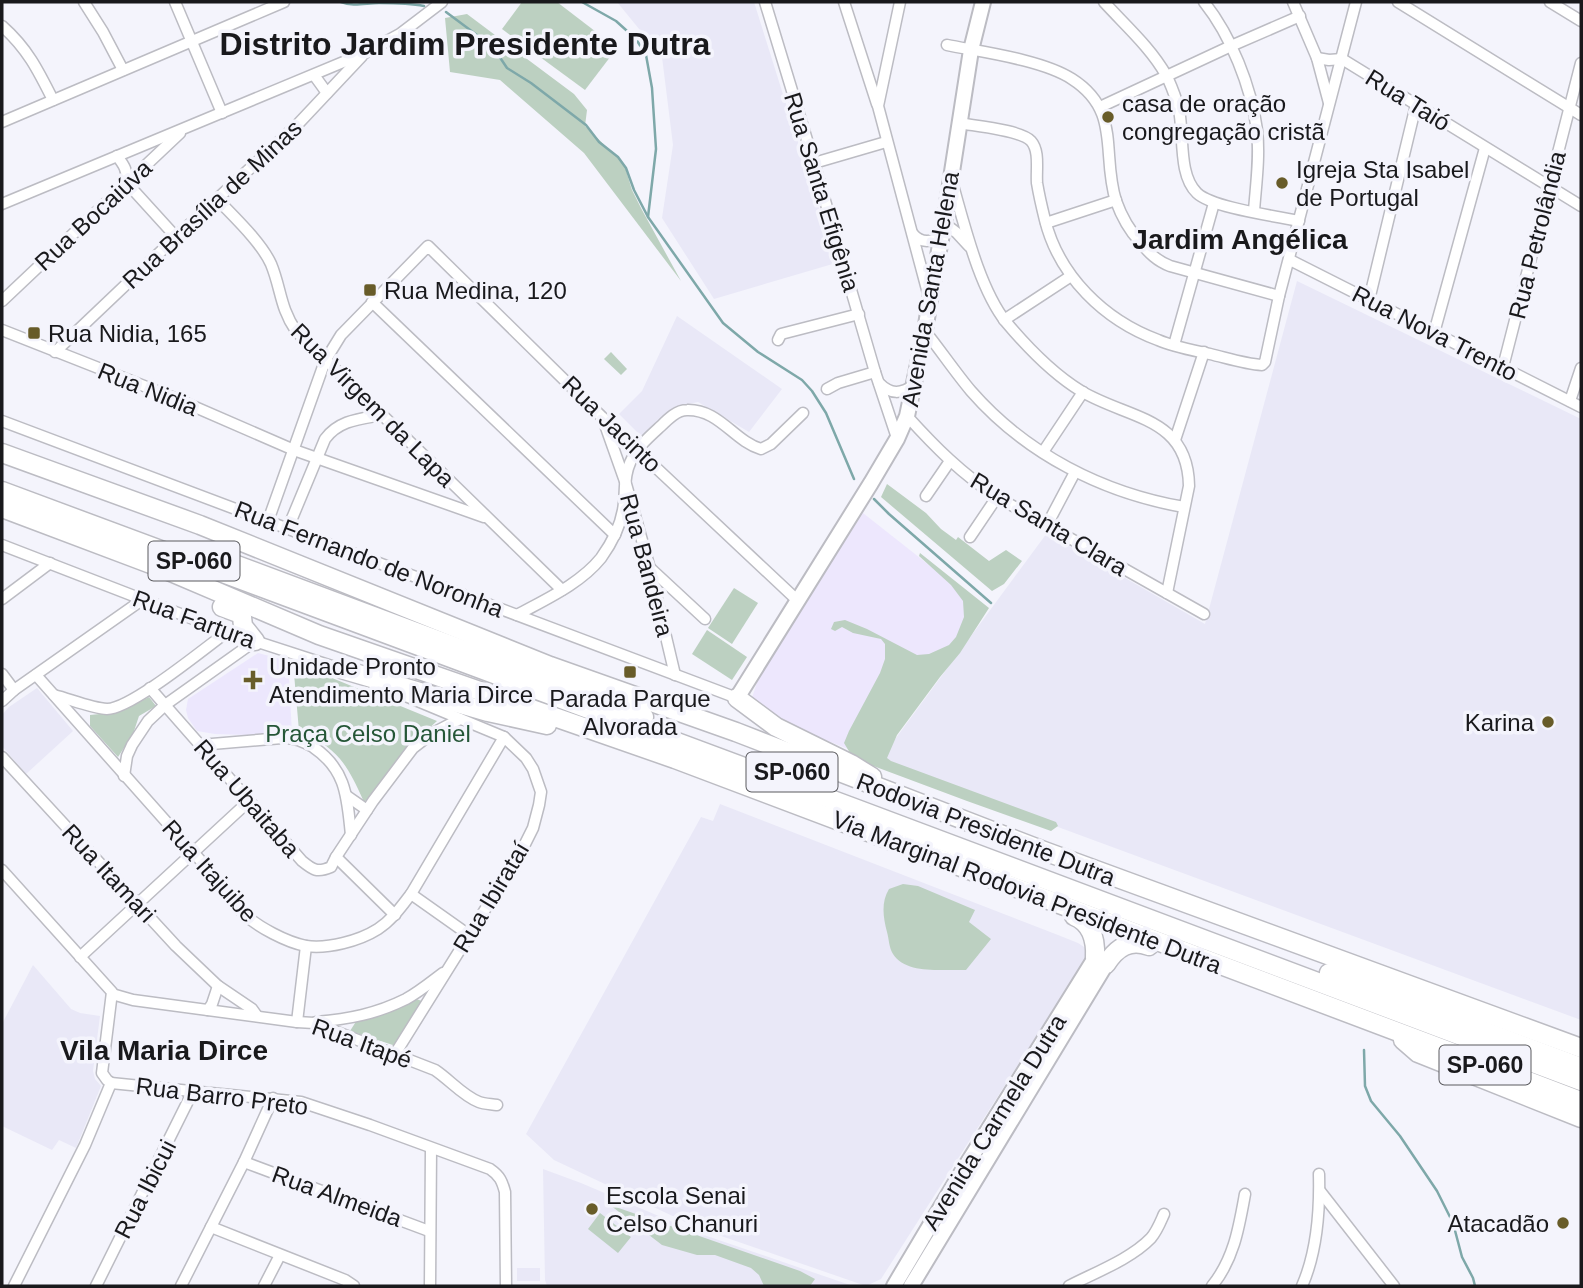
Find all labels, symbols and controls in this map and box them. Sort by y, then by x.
district label: Distrito Jardim Presidente Dutra [220,26,711,62]
street label: Rua Taió [1361,64,1455,136]
street label: Rua Santa Efigênia [779,89,865,295]
place label: casa de oração congregação cristã [1122,90,1325,145]
marker: casa de oração congregação cristã [1100,109,1116,125]
street label: Rua Brasília de Minas [117,114,307,294]
street label: Rua Petrolândia [1503,148,1571,322]
street label: Rua Bocaiúva [29,154,157,276]
place label: Igreja Sta Isabel de Portugal [1296,156,1469,211]
street label: Avenida Santa Helena [896,169,964,409]
marker: Igreja Sta Isabel de Portugal [1274,175,1290,191]
district label: Jardim Angélica [1132,224,1348,255]
place label: Rua Medina, 120 [384,277,567,304]
street label: Rua Nova Trento [1348,280,1522,386]
marker: Rua Medina, 120 [362,282,378,298]
street label: Rua Virgem da Lapa [286,318,461,493]
place label: Rua Nidia, 165 [48,320,207,347]
marker: Rua Nidia, 165 [26,325,42,341]
street label: Rua Nidia [94,357,203,421]
street label: Rua Jacinto [557,370,667,478]
street label: Rua Santa Clara [966,467,1133,582]
street label: Rua Bandeira [615,491,679,640]
street label: Rua Fernando de Noronha [231,495,508,623]
road number: SP-060 [148,541,240,580]
street label: Rua Fartura [129,584,259,654]
place label: Unidade Pronto Atendimento Maria Dirce [269,653,533,708]
marker: Parada Parque Alvorada [622,664,638,680]
marker: Unidade Pronto Atendimento Maria Dirce [243,670,263,690]
place label: Parada Parque Alvorada [549,685,711,740]
place label: Karina [1465,709,1535,736]
marker: Karina [1540,714,1556,730]
park label: Praça Celso Daniel [265,720,471,747]
street label: Rua Ubaitaba [189,734,306,863]
road number: SP-060 [746,752,838,792]
street label: Rodovia Presidente Dutra [853,767,1120,891]
street label: Via Marginal Rodovia Presidente Dutra [829,805,1226,979]
street label: Rua Itajuibe [157,814,263,928]
street label: Rua Itamari [57,818,161,928]
street label: Rua Ibirataí [447,837,535,957]
street label: Avenida Carmela Dutra [917,1009,1072,1235]
street label: Rua Itapé [308,1013,416,1073]
district label: Vila Maria Dirce [60,1035,268,1066]
road number: SP-060 [1440,1046,1530,1084]
street label: Rua Barro Preto [134,1072,310,1120]
street label: Rua Ibicui [109,1135,181,1243]
street label: Rua Almeida [268,1160,406,1232]
place label: Escola Senai Celso Chanuri [606,1182,758,1237]
marker: Escola Senai Celso Chanuri [584,1201,600,1217]
place label: Atacadão [1448,1210,1549,1237]
marker: Atacadão [1555,1215,1571,1231]

